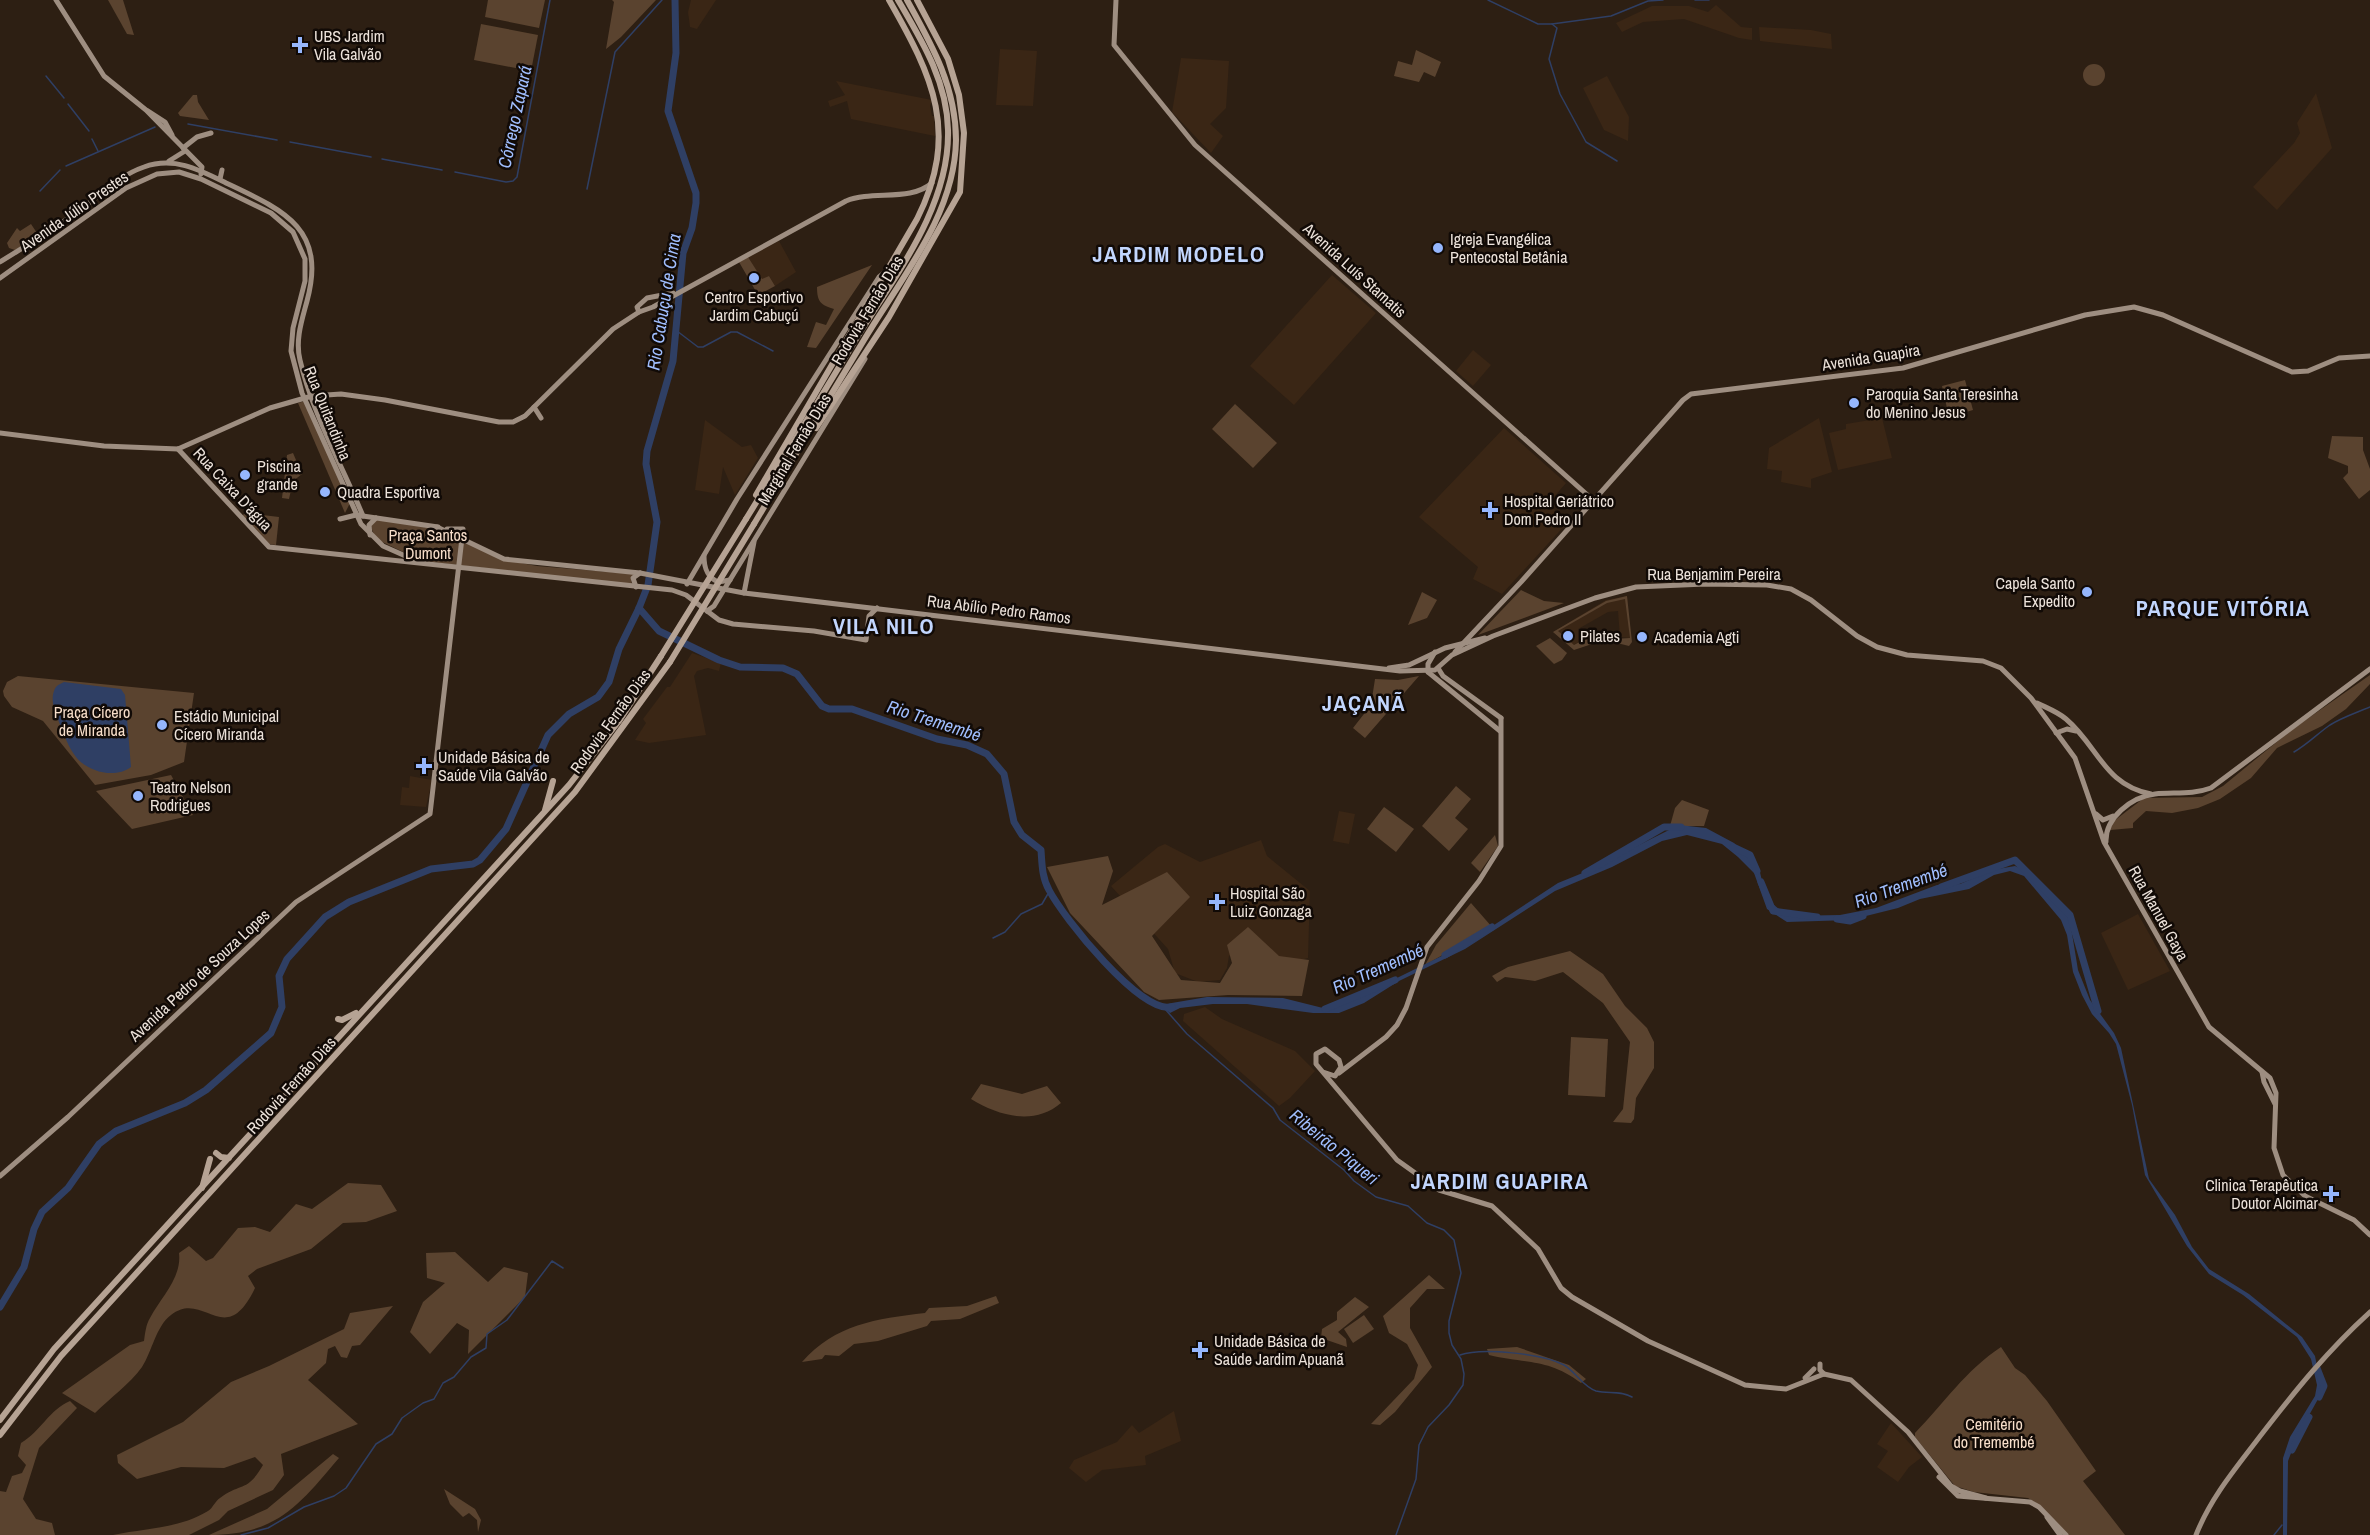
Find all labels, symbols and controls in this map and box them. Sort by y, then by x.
place label: UBS Jardim Vila Galvão [314,25,385,65]
marker: UBS Jardim Vila Galvão [291,36,309,54]
water label: Córrego Zapará [491,63,538,170]
street label: Avenida Júlio Prestes [15,165,132,257]
street label: Avenida Luís Stamatis [1298,217,1411,322]
place label: Igreja Evangélica Pentecostal Betânia [1450,228,1568,268]
water label: Rio Cabuçu de Cima [640,232,687,372]
district label: JARDIM MODELO [1093,239,1265,269]
marker: Igreja Evangélica Pentecostal Betânia [1431,241,1445,255]
street label: Rodovia Fernão Dias [826,251,908,369]
marker: Centro Esportivo Jardim Cabuçú [747,271,761,285]
place label: Centro Esportivo Jardim Cabuçú [705,286,803,326]
street label: Avenida Guapira [1819,338,1922,376]
street label: Rua Quitandinha [299,363,357,464]
place label: Paroquia Santa Teresinha do Menino Jesus [1866,383,2019,423]
street label: Marginal Fernão Dias [752,389,836,509]
marker: Paroquia Santa Teresinha do Menino Jesus [1847,396,1861,410]
street label: Rua Caixa D'água [189,442,278,536]
place label: Piscina grande [257,455,301,495]
marker: Piscina grande [238,468,252,482]
place label: Quadra Esportiva [337,481,441,503]
marker: Quadra Esportiva [318,485,332,499]
place label: Hospital Geriátrico Dom Pedro II [1504,490,1614,530]
marker: Hospital Geriátrico Dom Pedro II [1481,501,1499,519]
park label: Praça Santos Dumont [389,524,467,564]
street label: Rua Benjamim Pereira [1647,563,1781,585]
place label: Capela Santo Expedito [1995,572,2075,612]
marker: Capela Santo Expedito [2080,585,2094,599]
street label: Rua Abílio Pedro Ramos [926,589,1072,629]
district label: PARQUE VITÓRIA [2136,593,2310,623]
district label: VILA NILO [833,611,935,641]
place label: Pilates [1580,625,1620,647]
place label: Academia Agti [1653,626,1739,648]
marker: Pilates [1561,629,1575,643]
marker: Academia Agti [1635,630,1649,644]
street label: Rodovia Fernão Dias [565,664,655,778]
district label: JAÇANÃ [1322,688,1406,718]
water label: Rio Tremembé [884,694,984,747]
park label: Praça Cícero de Miranda [54,701,130,741]
place label: Estádio Municipal Cícero Miranda [174,705,279,745]
marker: Estádio Municipal Cícero Miranda [155,718,169,732]
place label: Unidade Básica de Saúde Vila Galvão [438,746,550,786]
marker: Unidade Básica de Saúde Vila Galvão [415,757,433,775]
place label: Teatro Nelson Rodrigues [150,776,231,816]
marker: Teatro Nelson Rodrigues [131,789,145,803]
water label: Rio Tremembé [1851,857,1951,914]
street label: Rua Manuel Gaya [2124,861,2195,965]
place label: Hospital São Luiz Gonzaga [1230,882,1312,922]
marker: Hospital São Luiz Gonzaga [1208,893,1226,911]
street label: Avenida Pedro de Souza Lopes [123,904,274,1047]
water label: Rio Tremembé [1328,937,1427,1000]
street label: Rodovia Fernão Dias [241,1032,341,1138]
water label: Ribeirão Piqueri [1284,1103,1384,1190]
district label: JARDIM GUAPIRA [1411,1166,1589,1196]
place label: Clinica Terapêutica Doutor Alcimar [2205,1174,2319,1214]
marker: Clinica Terapêutica Doutor Alcimar [2322,1185,2340,1203]
place label: Unidade Básica de Saúde Jardim Apuanã [1214,1330,1345,1370]
marker: Unidade Básica de Saúde Jardim Apuanã [1191,1341,1209,1359]
park label: Cemitério do Tremembé [1954,1413,2034,1453]

